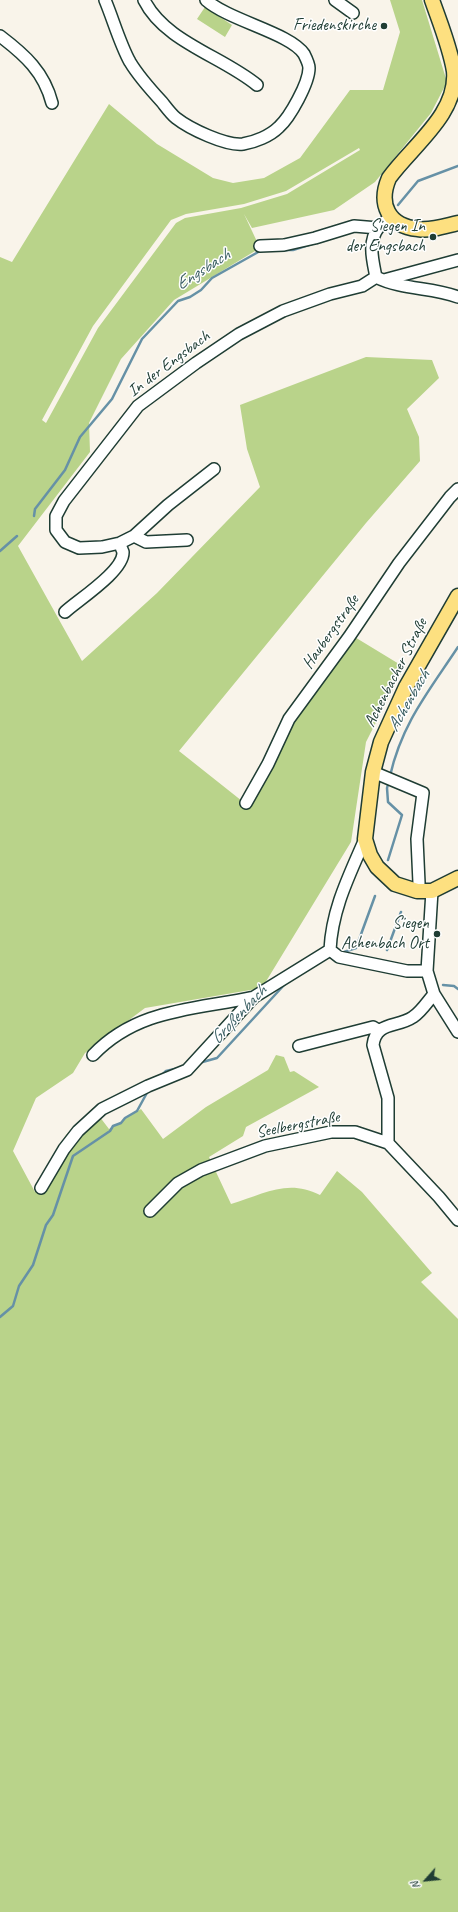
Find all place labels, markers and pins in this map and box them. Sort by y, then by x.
place label: Friedenskirche [293,16,376,36]
marker: Friedenskirche [379,21,389,31]
place label: Siegen In der Engsbach [346,217,425,257]
marker: Siegen In der Engsbach [428,232,438,242]
place label: Siegen Achenbach Ort [341,914,429,954]
marker: Siegen Achenbach Ort [432,929,442,939]

